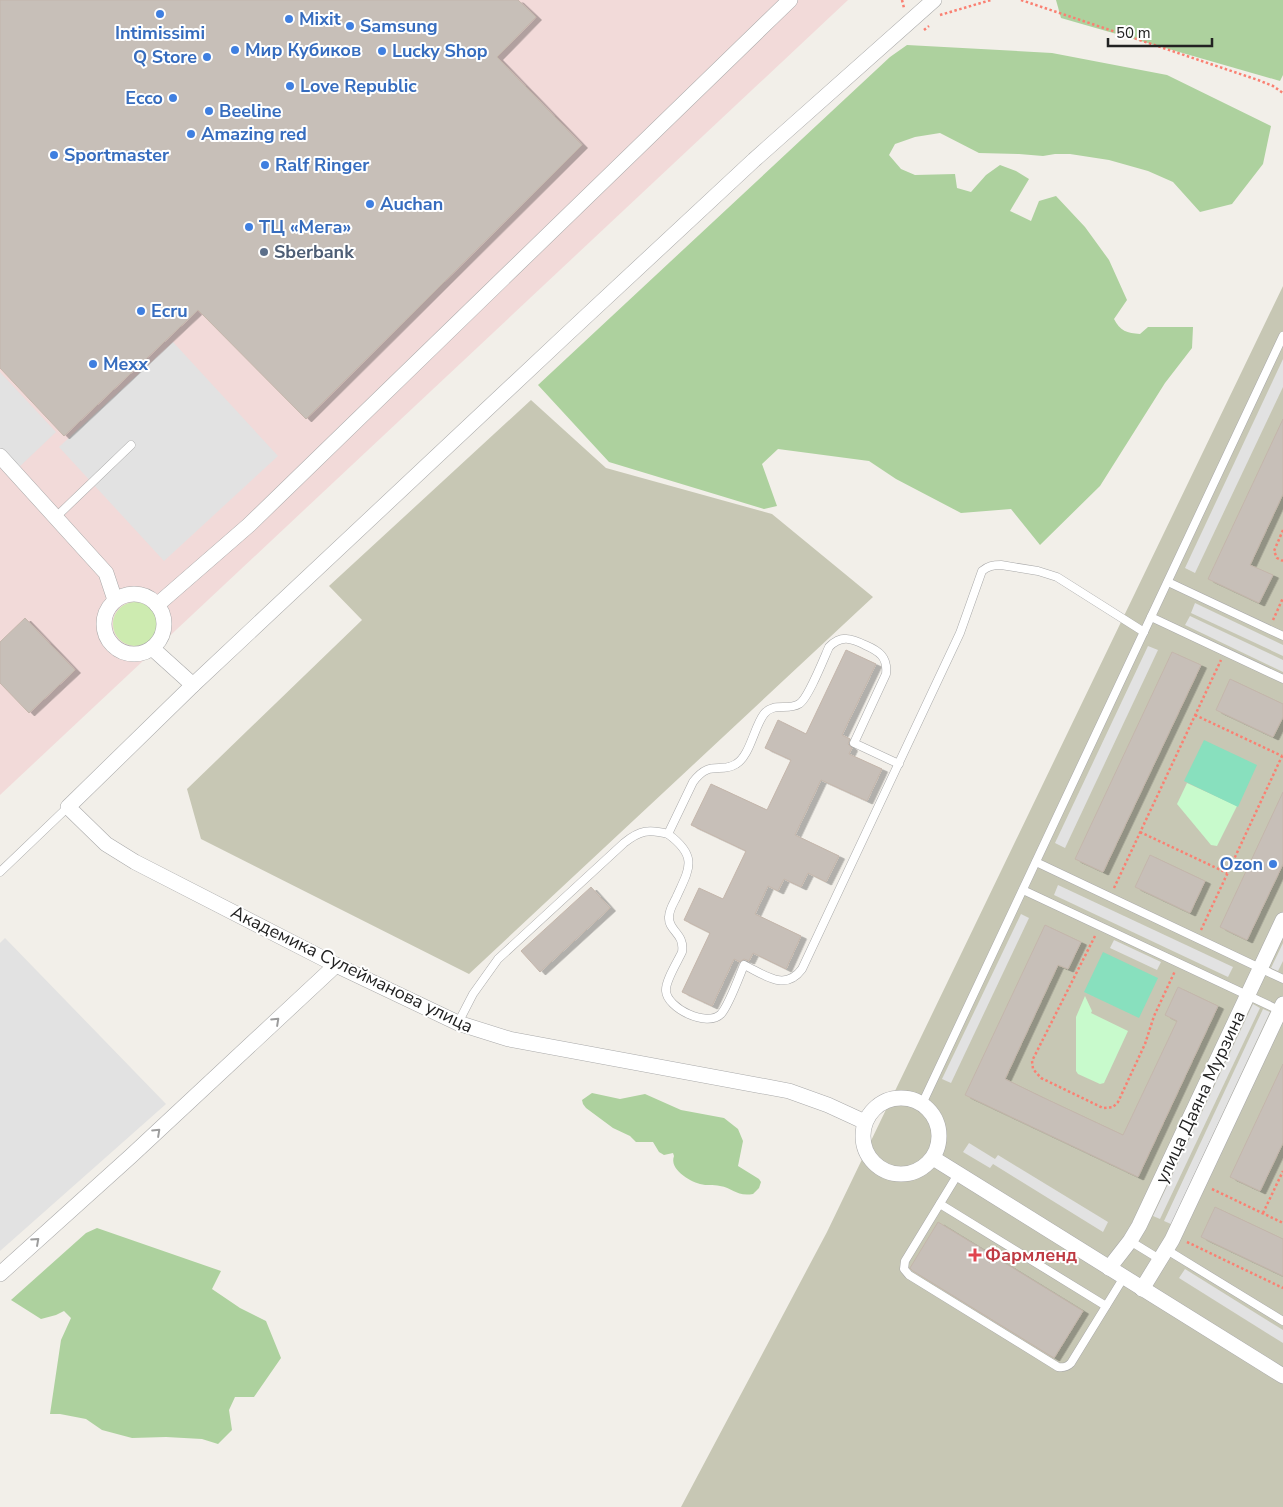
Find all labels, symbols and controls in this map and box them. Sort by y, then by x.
place label: Mixit [299,7,341,31]
marker: Intimissimi [154,8,166,20]
marker: Mixit [283,13,295,25]
place label: Samsung [360,14,438,38]
scale bar [1108,15,1212,47]
marker: Samsung [344,20,356,32]
place label: Intimissimi [115,21,205,45]
text: 50 m [1116,23,1151,43]
place label: Мир Кубиков [245,38,361,62]
place label: Lucky Shop [392,39,488,63]
marker: Мир Кубиков [229,44,241,56]
place label: Q Store [133,45,197,69]
marker: Lucky Shop [376,45,388,57]
marker: Q Store [201,51,213,63]
place label: Love Republic [300,74,417,98]
marker: Love Republic [284,80,296,92]
place label: Ecco [125,86,163,110]
marker: Ecco [167,92,179,104]
place label: Beeline [219,99,282,123]
marker: Beeline [203,105,215,117]
place label: Amazing red [201,122,307,146]
marker: Amazing red [185,128,197,140]
place label: Sportmaster [64,143,169,167]
marker: Sportmaster [48,149,60,161]
place label: Ralf Ringer [275,153,369,177]
marker: Ralf Ringer [259,159,271,171]
place label: Auchan [380,192,443,216]
marker: Auchan [364,198,376,210]
place label: ТЦ «Мега» [259,215,351,239]
marker: ТЦ «Мега» [243,221,255,233]
place label: Sberbank [274,240,354,264]
marker: Sberbank [258,246,270,258]
place label: Ecru [151,299,188,323]
marker: Ecru [135,305,147,317]
place label: Mexx [103,352,148,376]
marker: Mexx [87,358,99,370]
place label: Ozon [1220,852,1263,876]
marker: Ozon [1267,858,1279,870]
street label: Академика Сулейманова улица [227,900,477,1038]
street label: улица Даяна Мурзина [1149,1007,1251,1187]
one-way arrow [270,1018,279,1027]
one-way arrow [151,1129,160,1138]
one-way arrow [31,1238,40,1247]
place label: Фармленд [985,1243,1077,1267]
marker: Фармленд [969,1249,981,1261]

